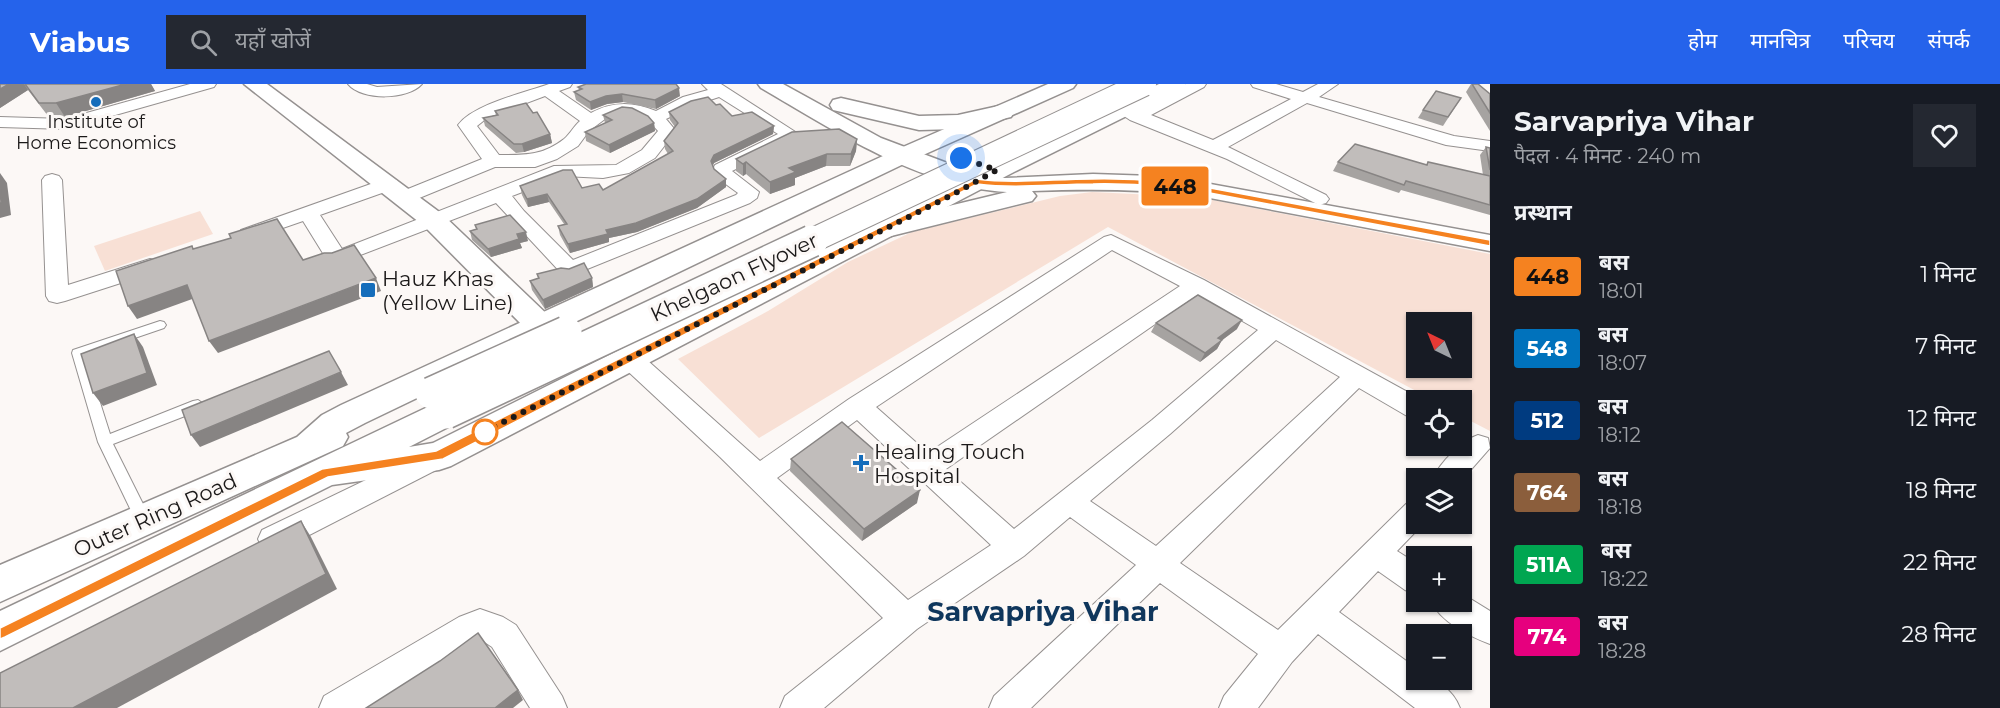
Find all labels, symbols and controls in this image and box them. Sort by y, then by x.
search box [166,15,586,69]
text: Viabus [30,25,130,59]
icon: search [187,26,220,59]
text: यहाँ खोजें [235,27,311,54]
text: होम [1688,28,1717,53]
text: मानचित्र [1750,28,1810,53]
text: परिचय [1843,28,1895,53]
text: संपर्क [1928,28,1970,53]
marker: Institute of Home Economics [89,95,103,109]
text: Sarvapriya Vihar [1514,104,1754,138]
button: heart [1913,104,1976,167]
place label: Institute of Home Economics [16,111,176,154]
your location [946,143,976,173]
text: पैदल · 4 मिनट · 240 m [1514,144,1701,168]
line badge: 448 [1140,166,1210,206]
text: 448 [1153,174,1197,199]
text: प्रस्थान [1514,199,1572,226]
street label: Khelgaon Flyover [646,227,822,327]
text: बस [1599,249,1629,276]
text: 1 मिनट [1920,261,1976,288]
text: 448 [1526,264,1569,289]
place label: Hauz Khas (Yellow Line) [382,266,514,315]
text: 18:01 [1599,279,1644,303]
marker: Hauz Khas (Yellow Line) [359,281,377,299]
north arrow [1406,312,1472,378]
map controls [1406,312,1472,690]
text: बस [1598,321,1628,348]
text: 7 मिनट [1915,333,1976,360]
text: 548 [1526,336,1568,361]
text: 18:07 [1598,351,1647,375]
button: locate [1406,390,1472,456]
text: बस [1598,393,1628,420]
text: 12 मिनट [1908,405,1976,432]
text: 512 [1530,408,1564,433]
unlabelled marker [472,419,498,445]
text: 18:12 [1598,423,1641,447]
place label: Healing Touch Hospital [874,439,1025,488]
marker: Healing Touch Hospital [852,454,870,472]
text: बस [1598,465,1628,492]
street label: Outer Ring Road [69,468,241,562]
button: layers [1406,468,1472,534]
text: 18 मिनट [1906,477,1976,504]
text: 764 [1527,480,1567,505]
text: 18:18 [1598,495,1642,519]
text: बस [1601,537,1631,564]
button: + [1406,546,1472,612]
text: 22 मिनट [1903,549,1976,576]
text: 511A [1526,552,1571,577]
text: 18:22 [1601,567,1648,591]
district label: Sarvapriya Vihar [927,595,1159,628]
text: बस [1598,609,1628,636]
text: 28 मिनट [1902,621,1976,648]
button: − [1406,624,1472,690]
text: 774 [1527,624,1567,649]
text: 18:28 [1598,639,1646,663]

